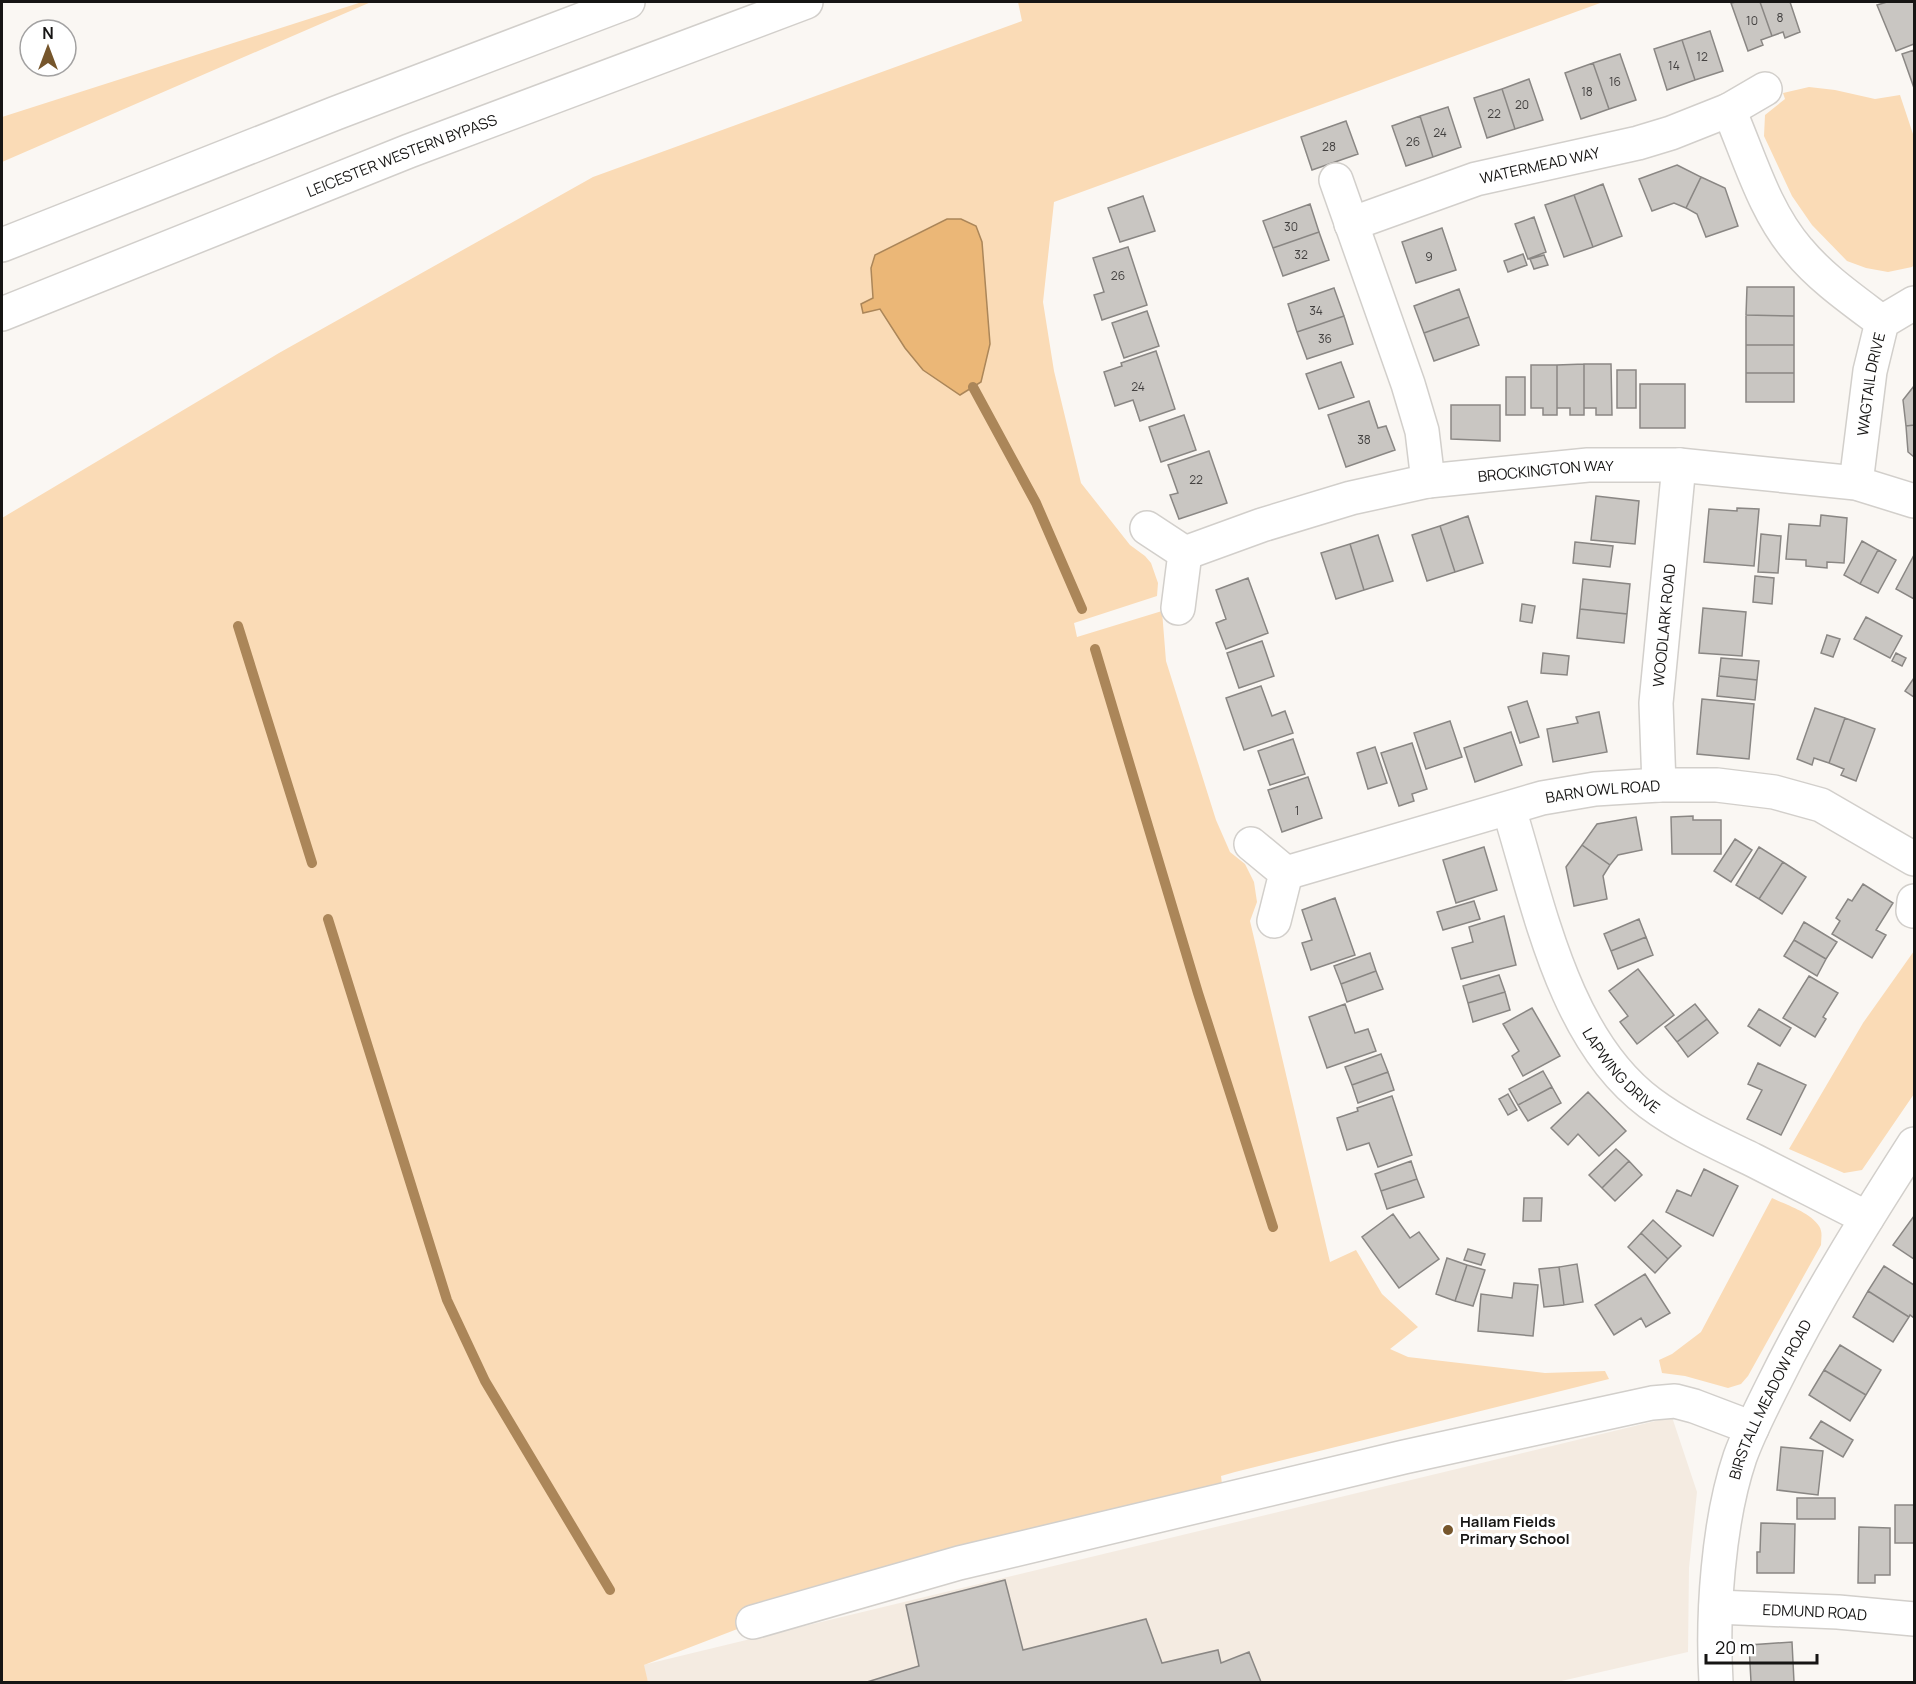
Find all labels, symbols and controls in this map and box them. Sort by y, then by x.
house number: 8 [1777,9,1784,26]
house number: 10 [1746,12,1758,29]
north arrow [18,18,78,78]
text: N [42,22,54,44]
house number: 12 [1696,48,1708,65]
house number: 14 [1668,57,1680,74]
house number: 16 [1609,73,1621,90]
house number: 18 [1581,83,1593,100]
house number: 20 [1515,96,1529,113]
house number: 22 [1487,105,1501,122]
street label: LEICESTER WESTERN BYPASS [303,108,500,202]
house number: 24 [1433,124,1447,141]
house number: 26 [1406,133,1420,150]
house number: 28 [1322,138,1336,155]
street label: WATERMEAD WAY [1478,141,1602,188]
house number: 30 [1284,218,1298,235]
house number: 32 [1294,246,1308,263]
house number: 9 [1425,248,1433,265]
house number: 26 [1111,267,1125,284]
house number: 34 [1309,302,1323,319]
house number: 36 [1318,330,1332,347]
street label: WAGTAIL DRIVE [1851,330,1890,437]
house number: 24 [1131,378,1145,395]
house number: 38 [1357,431,1371,448]
street label: BROCKINGTON WAY [1477,455,1614,486]
house number: 22 [1189,471,1203,488]
street label: WOODLARK ROAD [1647,563,1680,688]
street label: BARN OWL ROAD [1544,774,1661,808]
house number: 1 [1295,802,1299,819]
street label: LAPWING DRIVE [1578,1024,1665,1118]
street label: BIRSTALL MEADOW ROAD [1723,1315,1816,1482]
place label: Hallam Fields Primary School [1460,1511,1570,1549]
marker: Hallam Fields Primary School [1441,1523,1455,1537]
street label: EDMUND ROAD [1762,1598,1868,1625]
scale bar [1706,1627,1817,1665]
text: 20 m [1715,1635,1755,1659]

